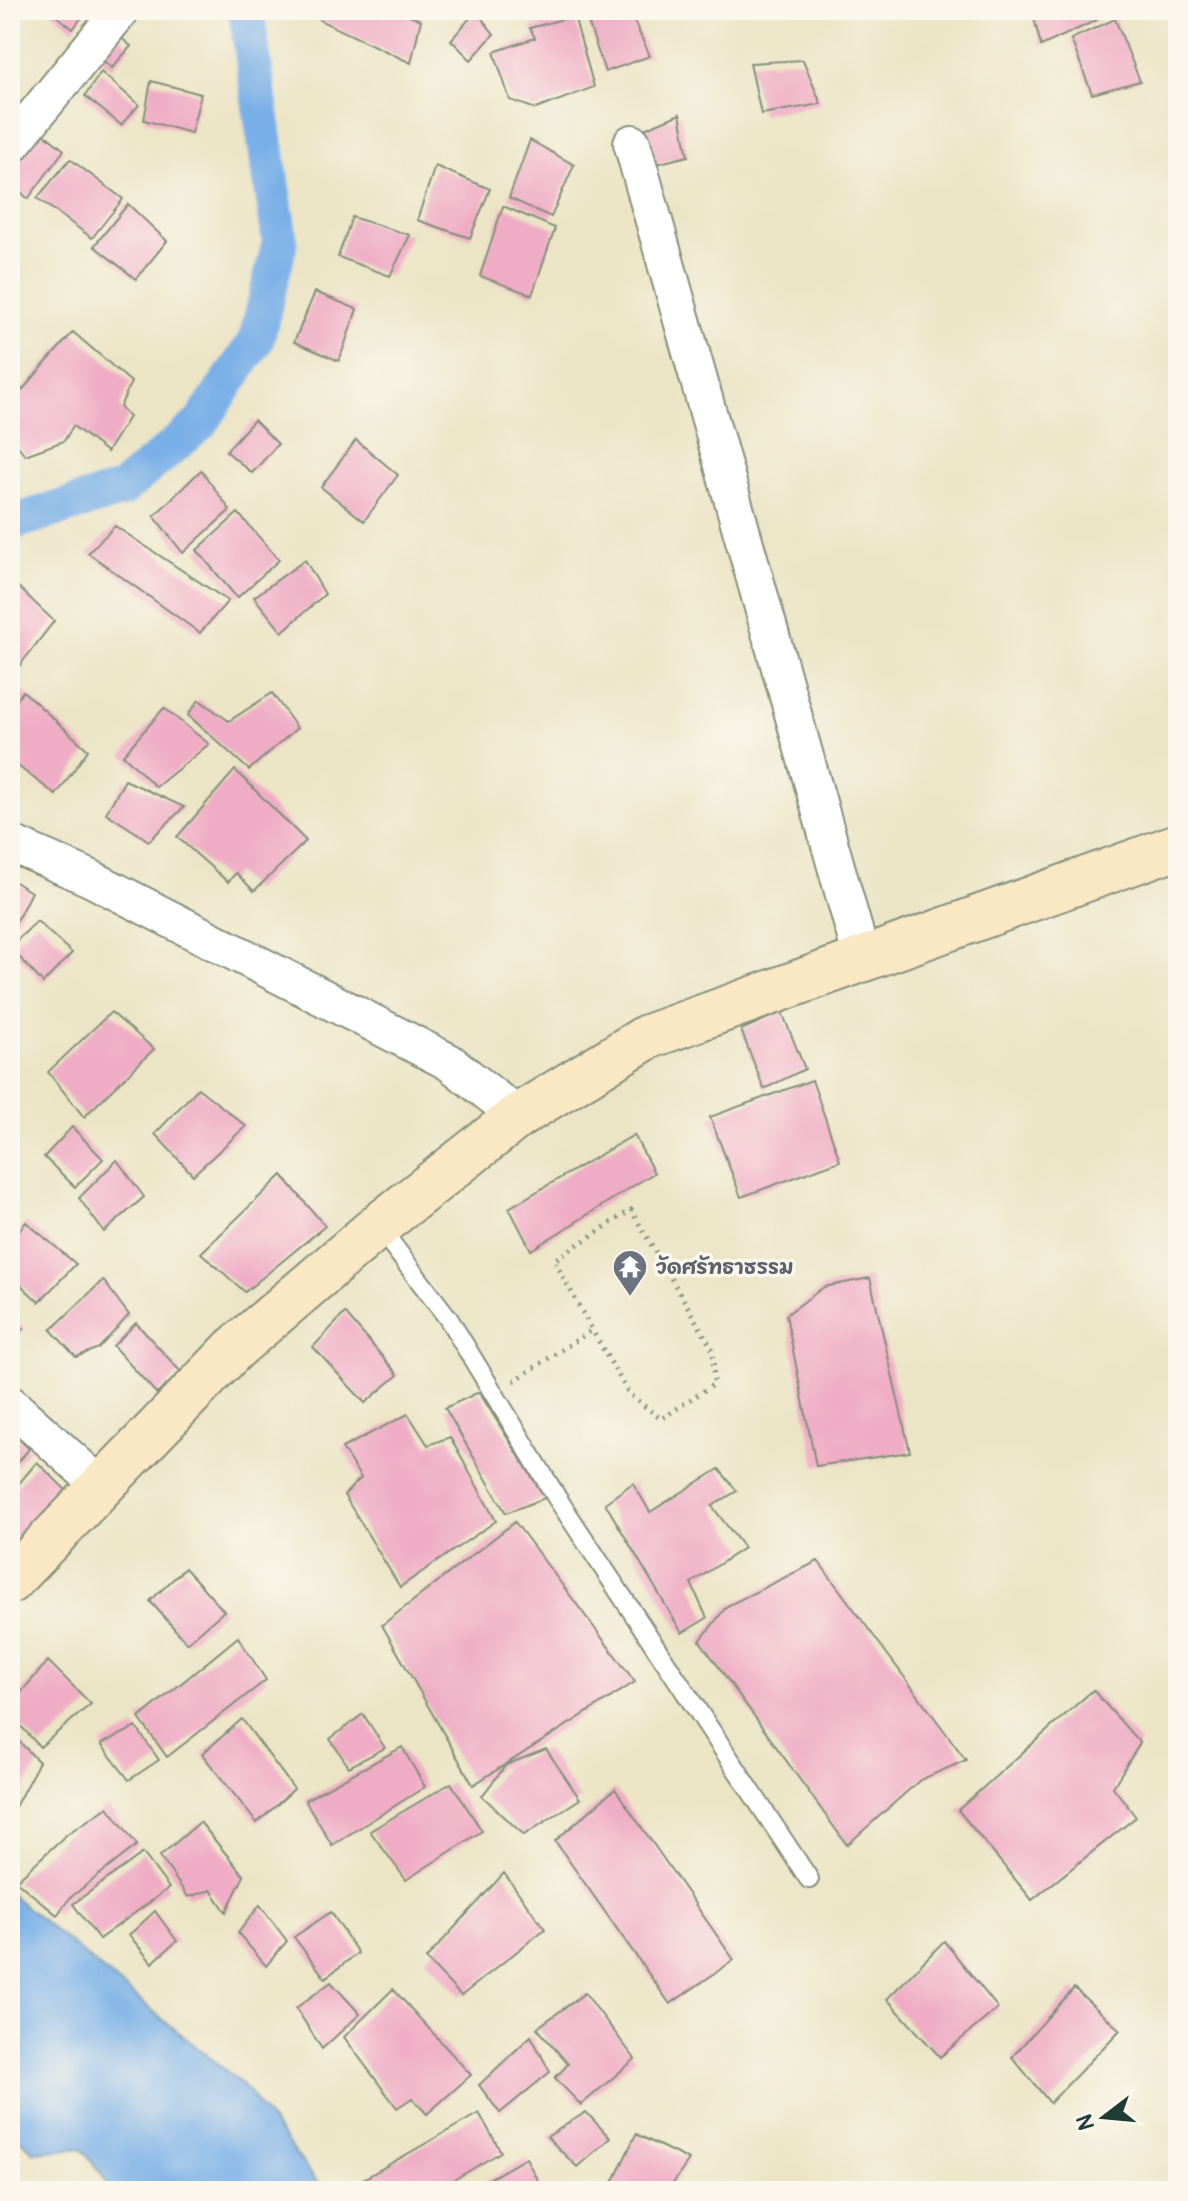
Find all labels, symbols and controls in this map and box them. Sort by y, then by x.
temple icon: วัดศรัทธาธรรม [611,1248,649,1298]
place label: วัดศรัทธาธรรม [656,1255,794,1280]
north arrow [1064,2077,1144,2157]
text: N [1070,2111,1101,2133]

